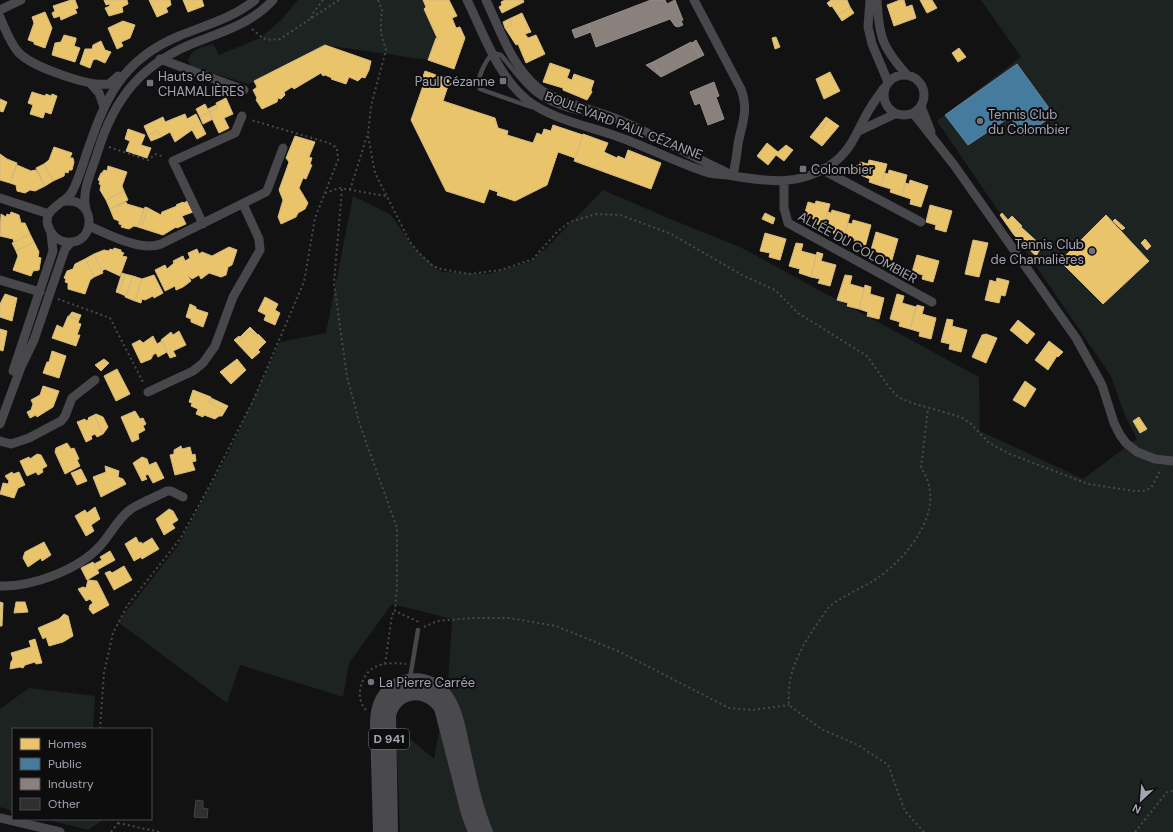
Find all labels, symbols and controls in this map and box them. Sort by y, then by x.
place label: Hauts de CHAMALIÈRES [158,68,244,100]
place label: Paul Cézanne [415,73,495,90]
marker: Paul Cézanne [498,76,508,86]
marker: Hauts de CHAMALIÈRES [145,78,155,88]
street label: BOULEVARD PAUL CÉZANNE [542,87,706,163]
place label: Tennis Club du Colombier [988,106,1070,138]
marker: Tennis Club du Colombier [975,116,985,126]
place label: Colombier [811,161,874,178]
marker: Colombier [798,164,808,174]
street label: ALLÉE DU COLOMBIER [795,207,921,287]
place label: Tennis Club de Chamalières [991,236,1084,268]
marker: Tennis Club de Chamalières [1087,246,1097,256]
place label: La Pierre Carrée [379,674,475,691]
marker: La Pierre Carrée [366,677,376,687]
legend [12,728,152,820]
road number: D 941 [369,729,409,749]
text: Homes [48,736,87,752]
text: Public [48,756,82,772]
text: Industry [48,776,94,792]
north arrow [1121,780,1161,820]
text: Other [48,796,81,812]
text: N [1130,801,1143,817]

